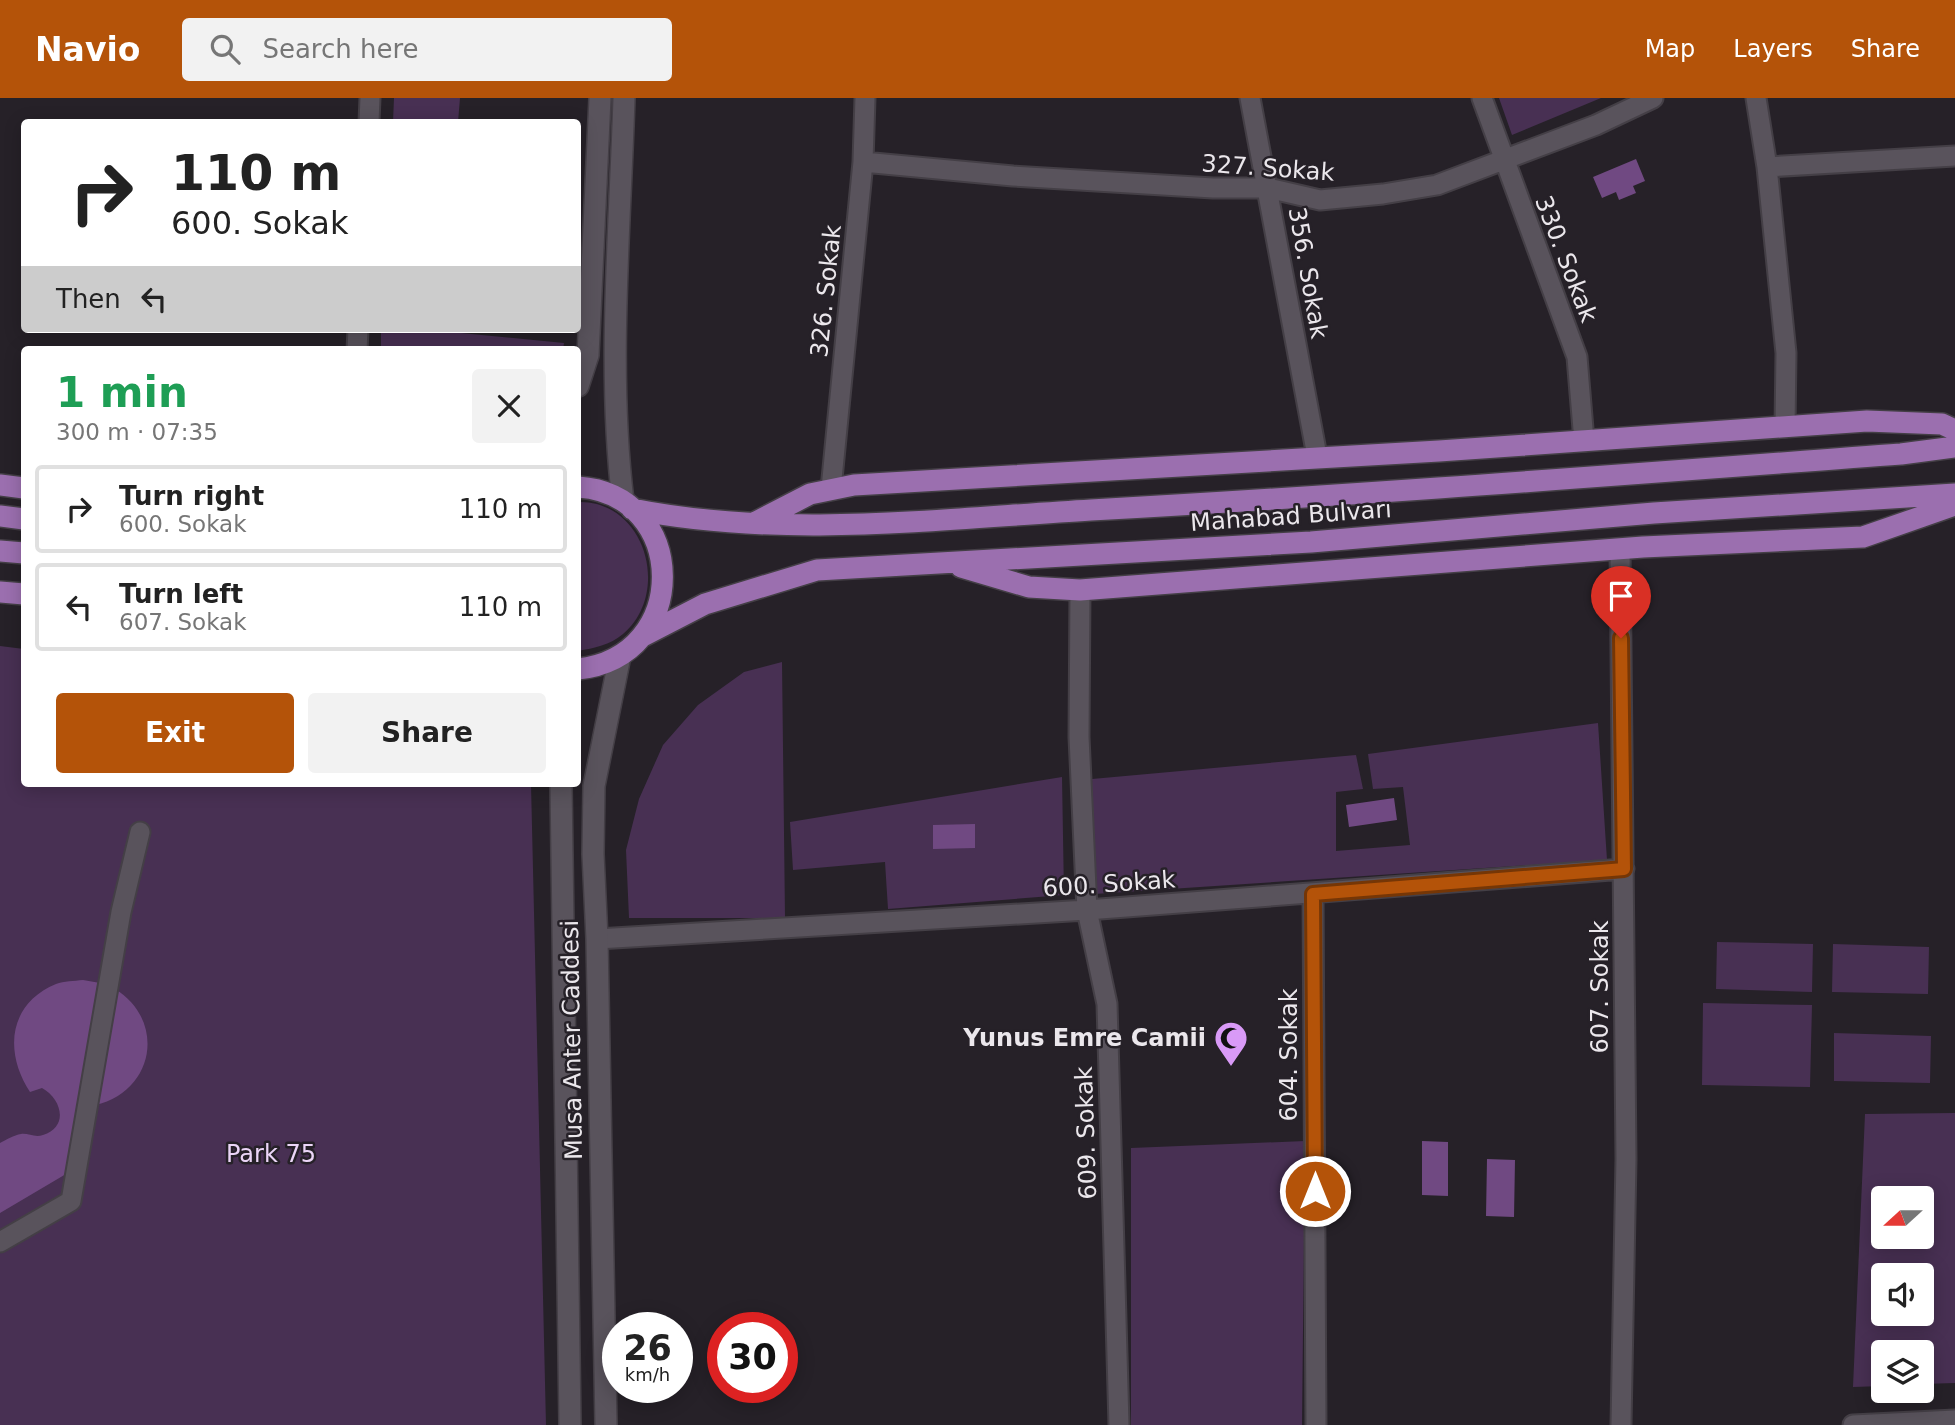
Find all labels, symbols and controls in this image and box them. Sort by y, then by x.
search box [182,18,672,81]
text: Navio [35,30,140,69]
icon: search [206,30,244,68]
text: Search here [262,34,419,64]
text: Map [1645,35,1695,63]
text: Layers [1733,35,1813,63]
text: Share [1851,35,1920,63]
text: 110 m [171,145,341,202]
icon: right [56,147,147,238]
street label: 327. Sokak [1201,149,1335,187]
street label: 330. Sokak [1529,192,1603,326]
text: 600. Sokak [171,204,348,242]
street label: 356. Sokak [1283,205,1333,341]
street label: 326. Sokak [805,223,847,359]
icon: left [135,280,173,318]
text: Then [56,284,121,314]
text: 1 min [56,368,188,417]
button: close [472,369,546,443]
text: 300 m · 07:35 [56,419,218,445]
text: Turn right [119,481,264,511]
icon: right [60,490,98,528]
text: 110 m [459,494,542,524]
street label: Mahabad Bulvarı [1189,495,1393,537]
text: 600. Sokak [119,511,247,537]
pin [1591,566,1651,638]
icon: arrive [1602,577,1640,615]
text: Turn left [119,579,243,609]
icon: left [60,588,98,626]
text: 110 m [459,592,542,622]
text: 607. Sokak [119,609,247,635]
button: Exit [56,693,294,773]
button: Share [308,693,546,773]
street label: 600. Sokak [1042,865,1176,903]
street label: Musa Anter Caddesi [556,920,588,1160]
street label: 607. Sokak [1586,920,1614,1054]
street label: 604. Sokak [1275,988,1303,1122]
mosque icon: Yunus Emre Camii [1212,1019,1250,1068]
place label: Yunus Emre Camii [962,1024,1206,1052]
street label: 609. Sokak [1070,1066,1102,1200]
park label: Park 75 [226,1140,316,1168]
position arrow [1278,1154,1352,1228]
north arrow [1871,1186,1934,1250]
map controls [1871,1186,1934,1403]
button: sound [1871,1263,1934,1326]
speed limit sign: 30 [707,1312,798,1403]
text: 26 [623,1328,672,1368]
button: layers [1871,1340,1934,1403]
text: km/h [625,1364,670,1385]

